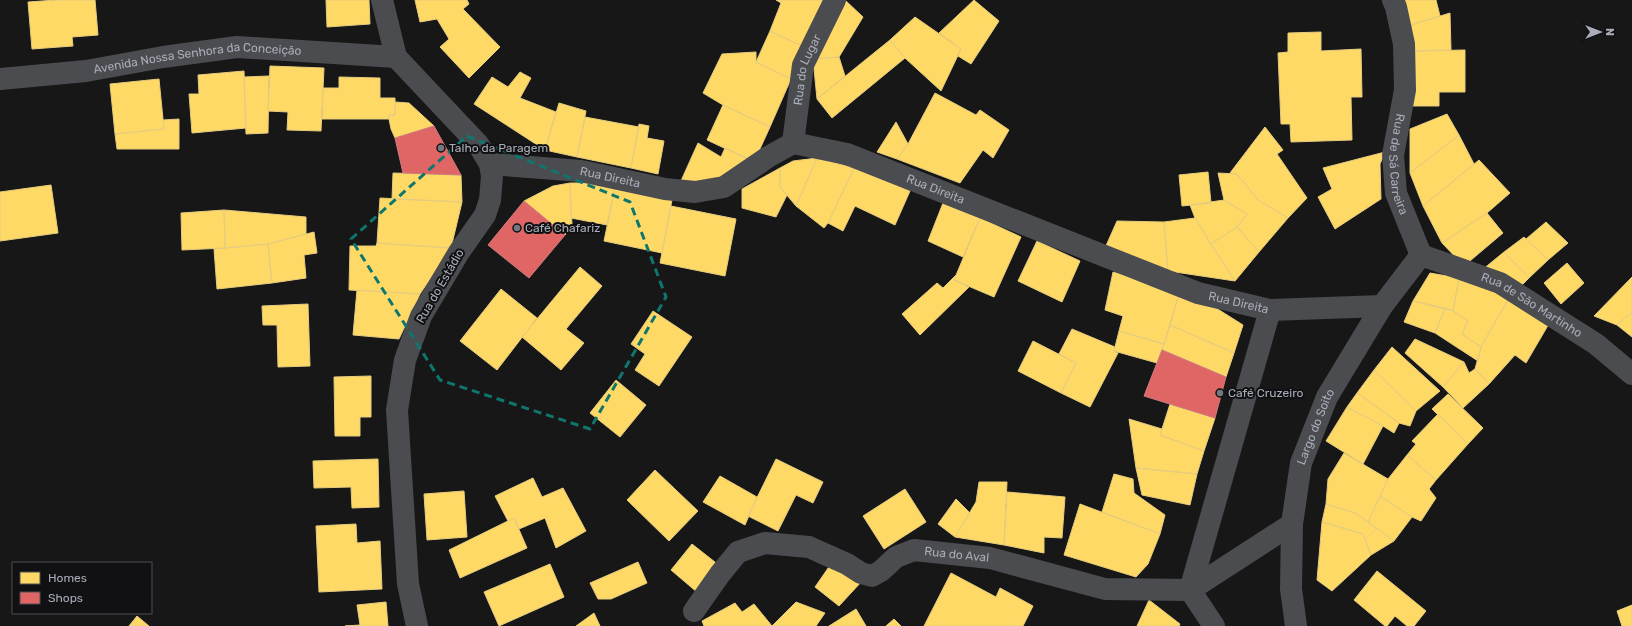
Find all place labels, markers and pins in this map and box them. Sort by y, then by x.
place label: Talho da Paragem [449,141,548,155]
marker: Talho da Paragem [436,143,446,153]
place label: Café Chafariz [525,221,600,235]
marker: Café Chafariz [512,223,522,233]
place label: Café Cruzeiro [1228,386,1304,400]
marker: Café Cruzeiro [1215,388,1225,398]

